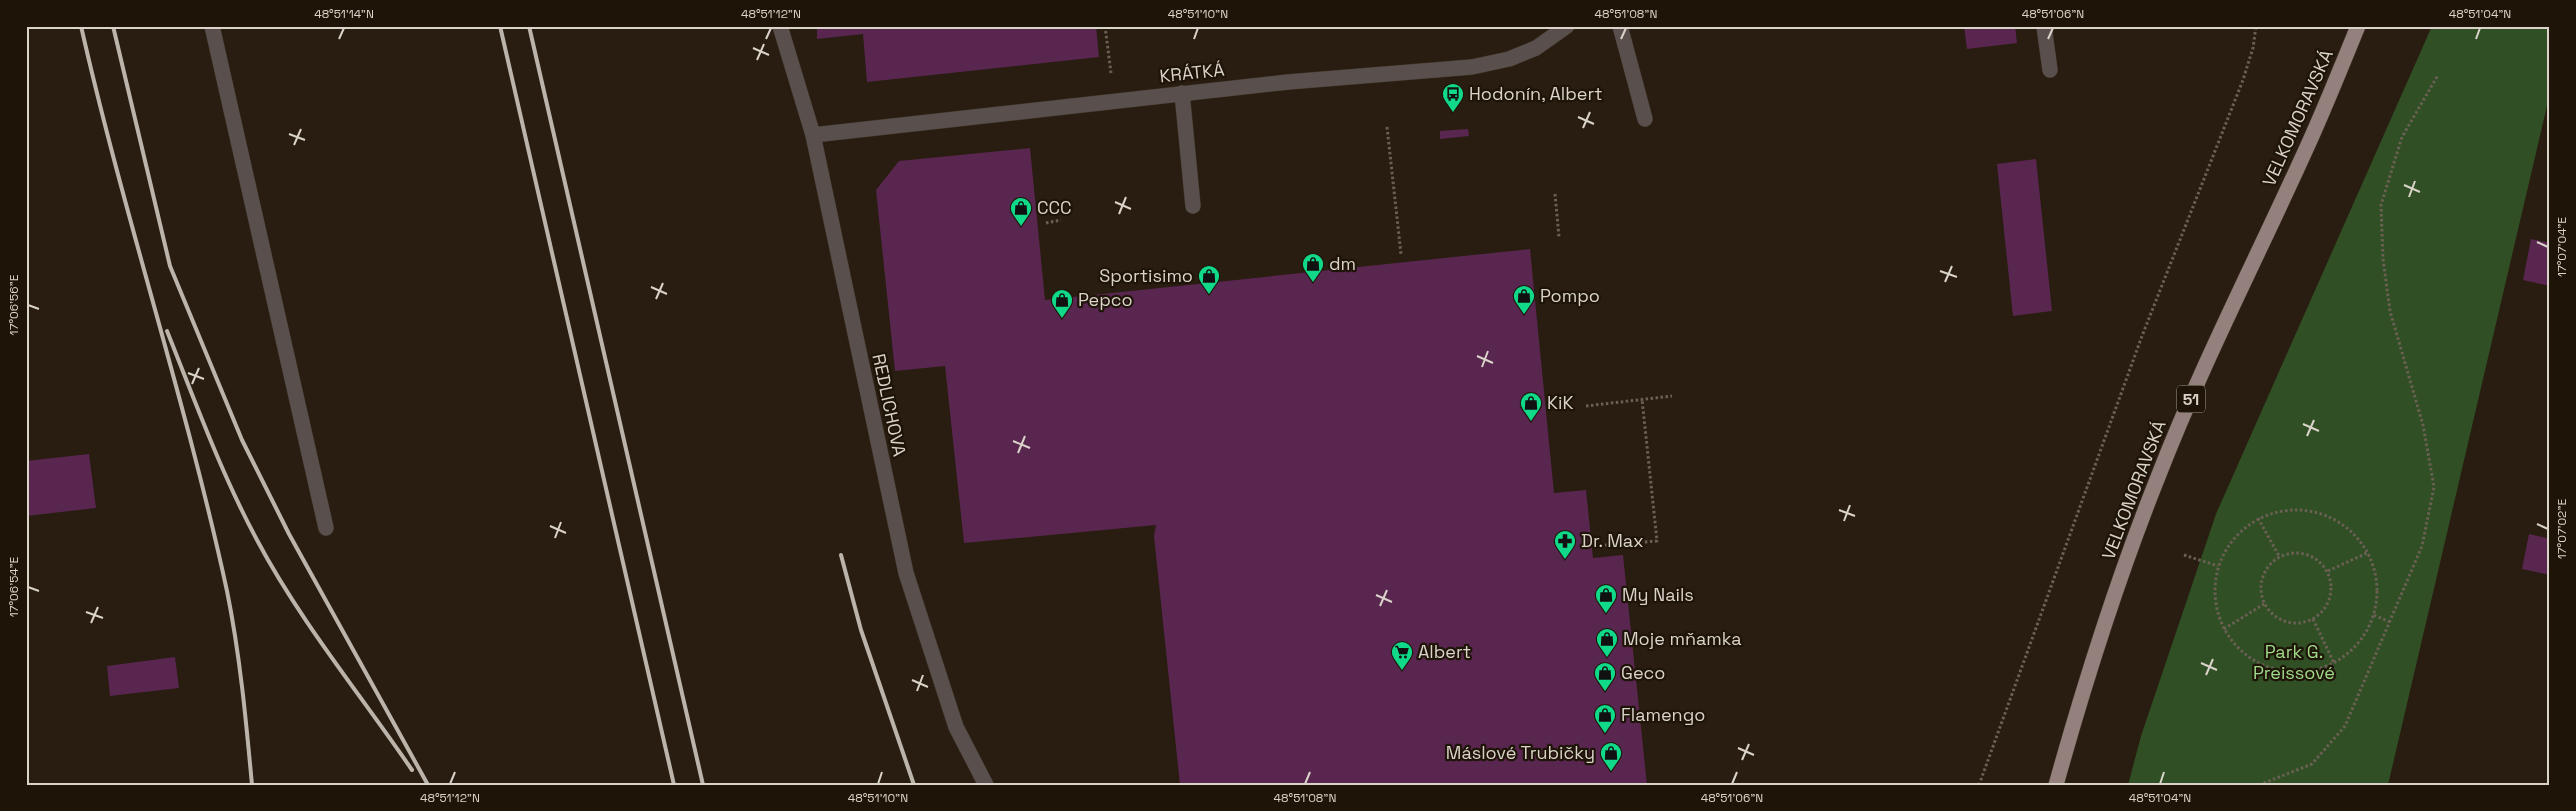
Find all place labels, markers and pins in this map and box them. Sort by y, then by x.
bus stop icon: Hodonín, Albert [1441,82,1465,113]
place label: Hodonín, Albert [1469,82,1603,105]
shop icon: CCC [1009,196,1033,227]
place label: CCC [1037,196,1072,219]
shop icon: dm [1301,252,1325,283]
place label: dm [1329,252,1356,275]
place label: Sportisimo [1099,264,1193,287]
shop icon: Sportisimo [1197,264,1221,295]
shop icon: Pompo [1512,284,1536,315]
place label: Pompo [1540,284,1600,307]
shop icon: Pepco [1050,288,1074,319]
place label: Pepco [1078,288,1133,311]
shop icon: KiK [1519,391,1543,422]
place label: KiK [1547,391,1573,414]
pharmacy icon: Dr. Max [1553,529,1577,560]
place label: Dr. Max [1581,529,1644,552]
shop icon: My Nails [1594,583,1618,614]
place label: My Nails [1622,583,1694,606]
shop icon: Moje mňamka [1595,627,1619,658]
place label: Moje mňamka [1623,627,1742,650]
supermarket icon: Albert [1390,640,1414,671]
place label: Albert [1418,640,1471,663]
shop icon: Geco [1593,661,1617,692]
place label: Geco [1621,661,1665,684]
shop icon: Flamengo [1593,703,1617,734]
place label: Flamengo [1621,703,1705,726]
place label: Máslové Trubičky [1446,741,1595,764]
shop icon: Máslové Trubičky [1599,741,1623,772]

